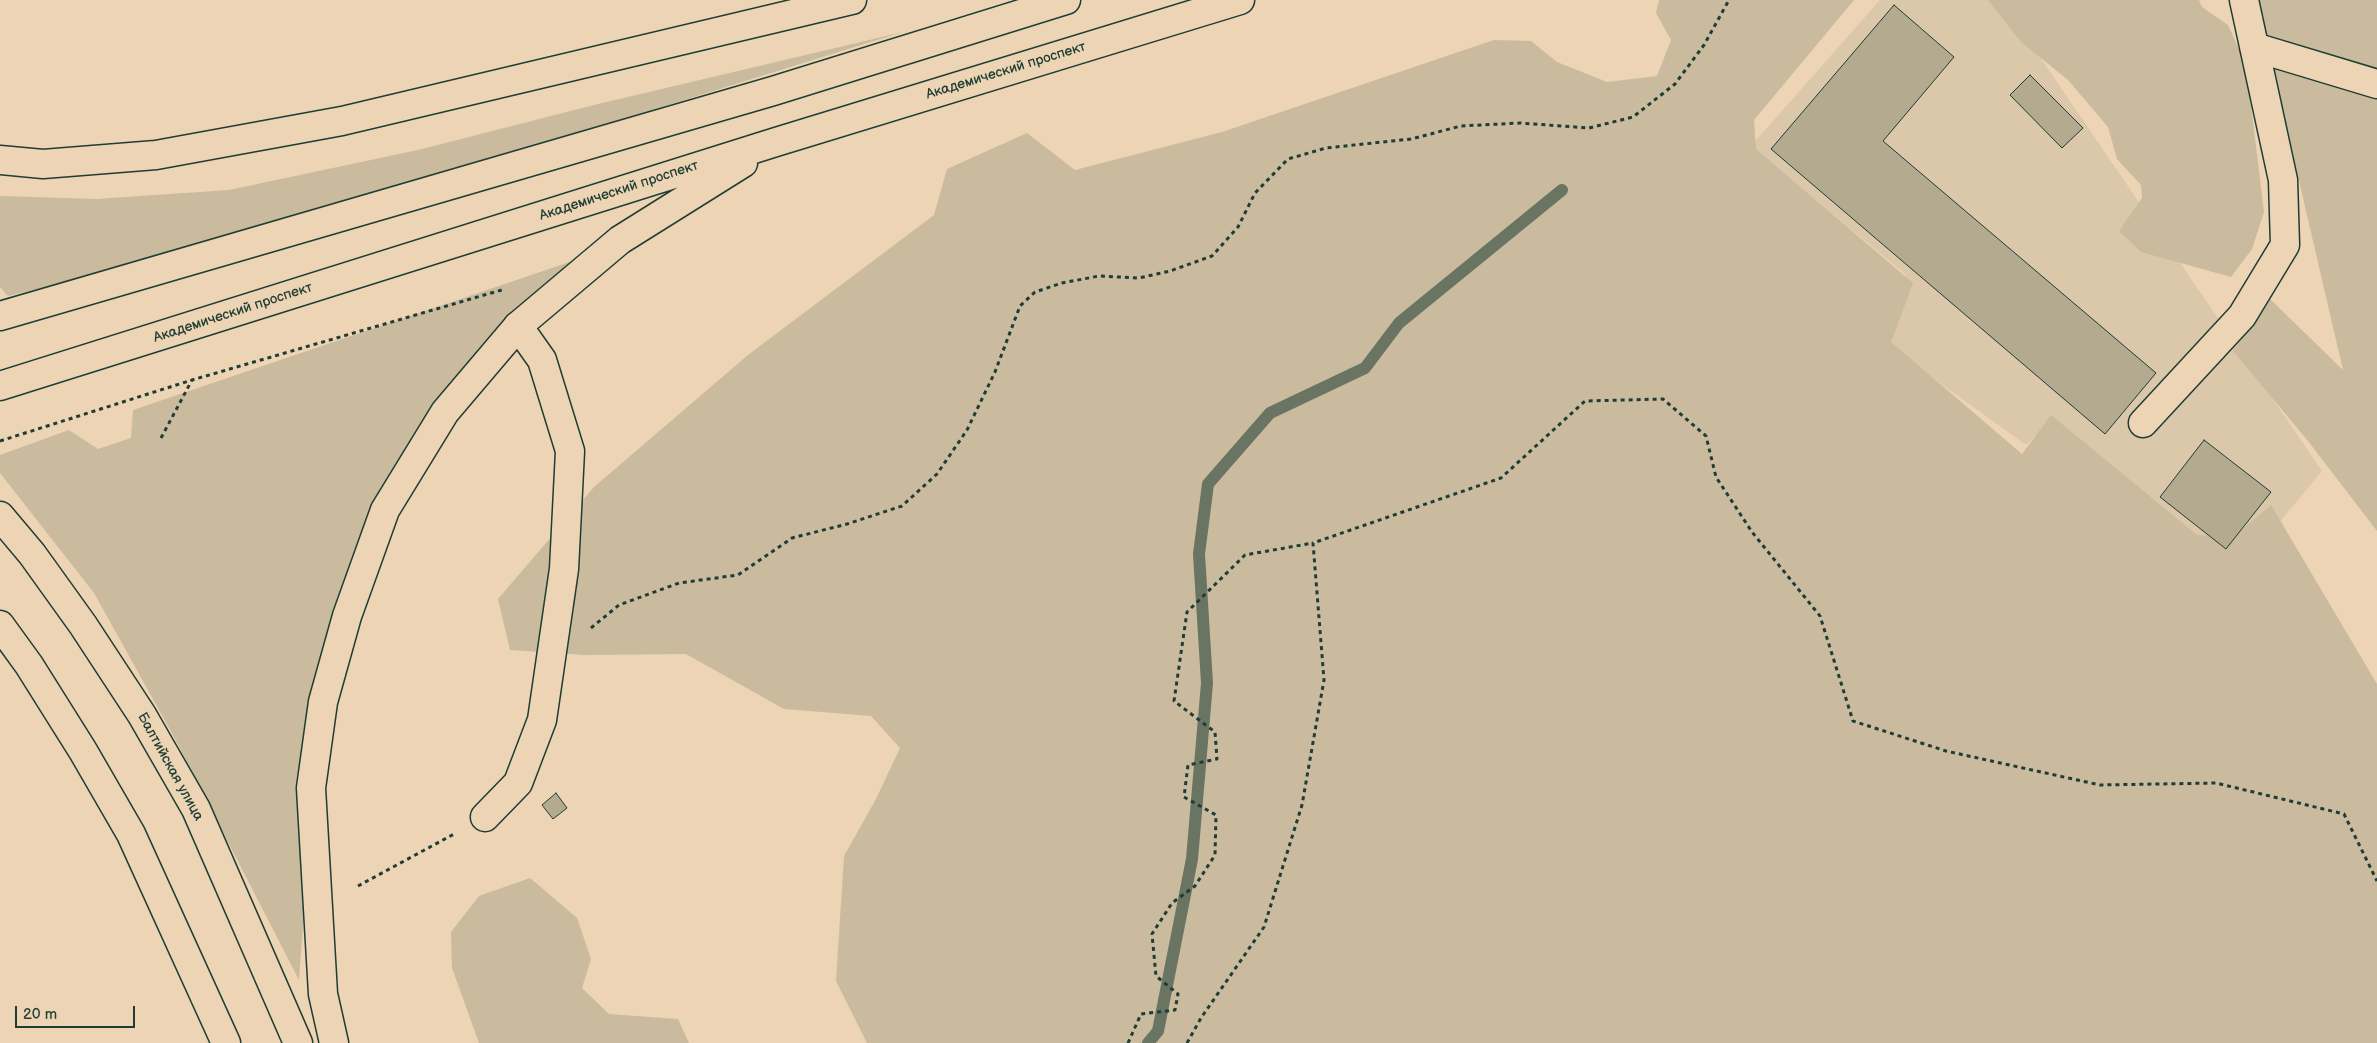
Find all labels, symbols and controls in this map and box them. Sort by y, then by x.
street label: Академический проспект [924,39,1088,103]
street label: Академический проспект [537,157,701,225]
street label: Академический проспект [151,279,315,347]
street label: Балтийская улица [133,710,207,824]
scale bar [18,996,138,1028]
text: 20 m [23,1005,57,1024]

